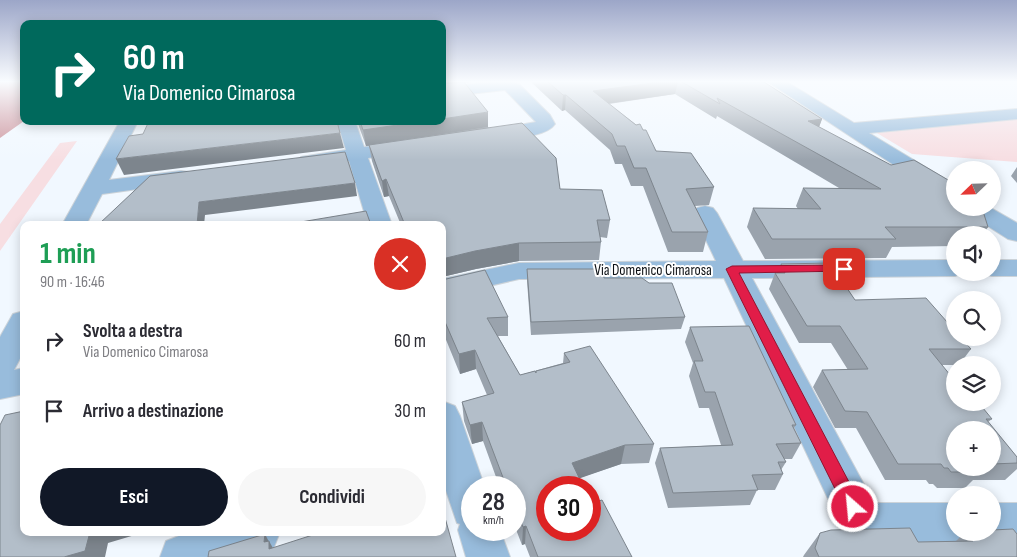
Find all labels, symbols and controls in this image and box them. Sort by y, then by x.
text: 60 m [123,37,185,80]
icon: right [40,40,105,105]
text: Via Domenico Cimarosa [123,80,295,107]
north arrow [946,161,1001,216]
map controls [946,161,1001,541]
button: sound [946,226,1001,281]
text: 1 min [40,236,96,272]
button: close [374,238,426,290]
pin [823,248,865,290]
icon: arrive [830,255,858,283]
street label: Via Domenico Cimarosa [594,261,712,280]
text: 90 m · 16:46 [40,273,105,292]
button: search [946,291,1001,346]
text: Svolta a destra [83,320,183,343]
icon: right [40,327,68,355]
text: 60 m [394,330,426,353]
text: Via Domenico Cimarosa [83,343,208,362]
button: layers [946,356,1001,411]
icon: arrive [40,397,68,425]
text: Arrivo a destinazione [83,400,224,423]
text: 30 m [394,400,426,423]
button: + [946,421,1001,476]
button: Esci [40,468,228,526]
button: Condividi [238,468,426,526]
speed limit sign: 30 [536,476,601,541]
position arrow [826,480,878,532]
button: − [946,486,1001,541]
text: 28 [482,487,505,518]
text: km/h [483,513,504,528]

